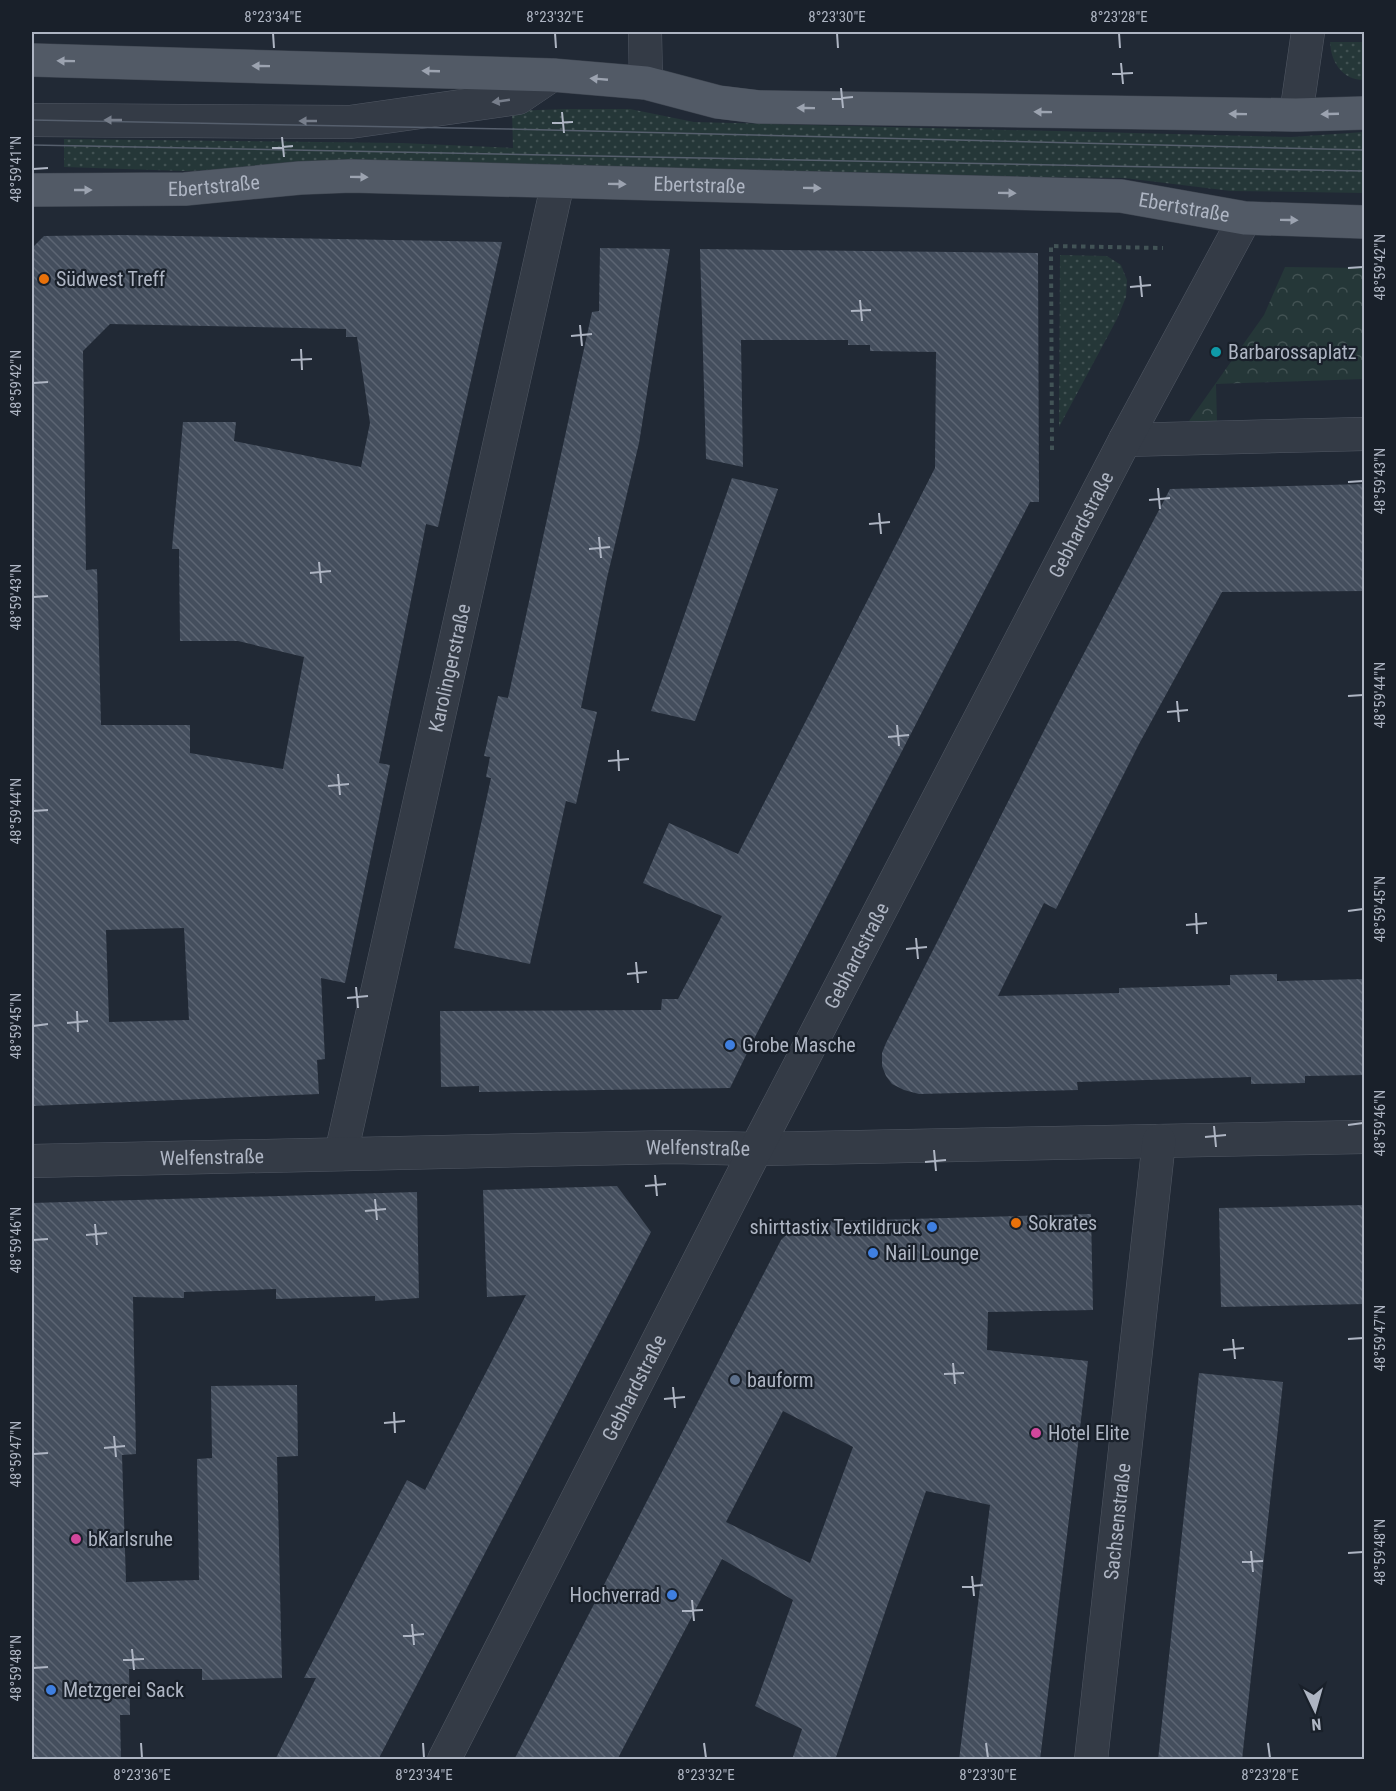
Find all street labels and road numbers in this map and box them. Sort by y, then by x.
street label: Ebertstraße [168,170,261,201]
street label: Ebertstraße [653,172,746,198]
street label: Ebertstraße [1137,187,1232,227]
street label: Gebhardstraße [1043,467,1118,582]
street label: Karolingerstraße [424,601,475,734]
street label: Gebhardstraße [819,899,894,1013]
street label: Welfenstraße [645,1135,750,1161]
street label: Welfenstraße [160,1144,264,1170]
street label: Gebhardstraße [597,1330,671,1445]
street label: Sachsenstraße [1099,1462,1136,1581]

